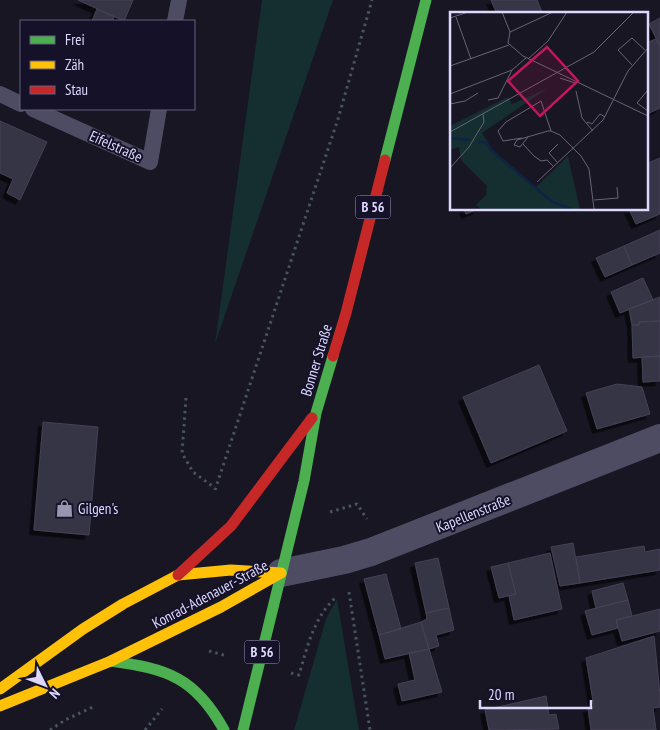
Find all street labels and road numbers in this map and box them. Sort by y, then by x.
street label: Eifelstraße [87,126,145,166]
road number: B 56 [356,196,390,218]
street label: Bonner Straße [296,322,336,398]
street label: Kapellenstraße [433,490,513,536]
street label: Konrad-Adenauer-Straße [149,555,271,633]
road number: B 56 [244,640,280,664]

